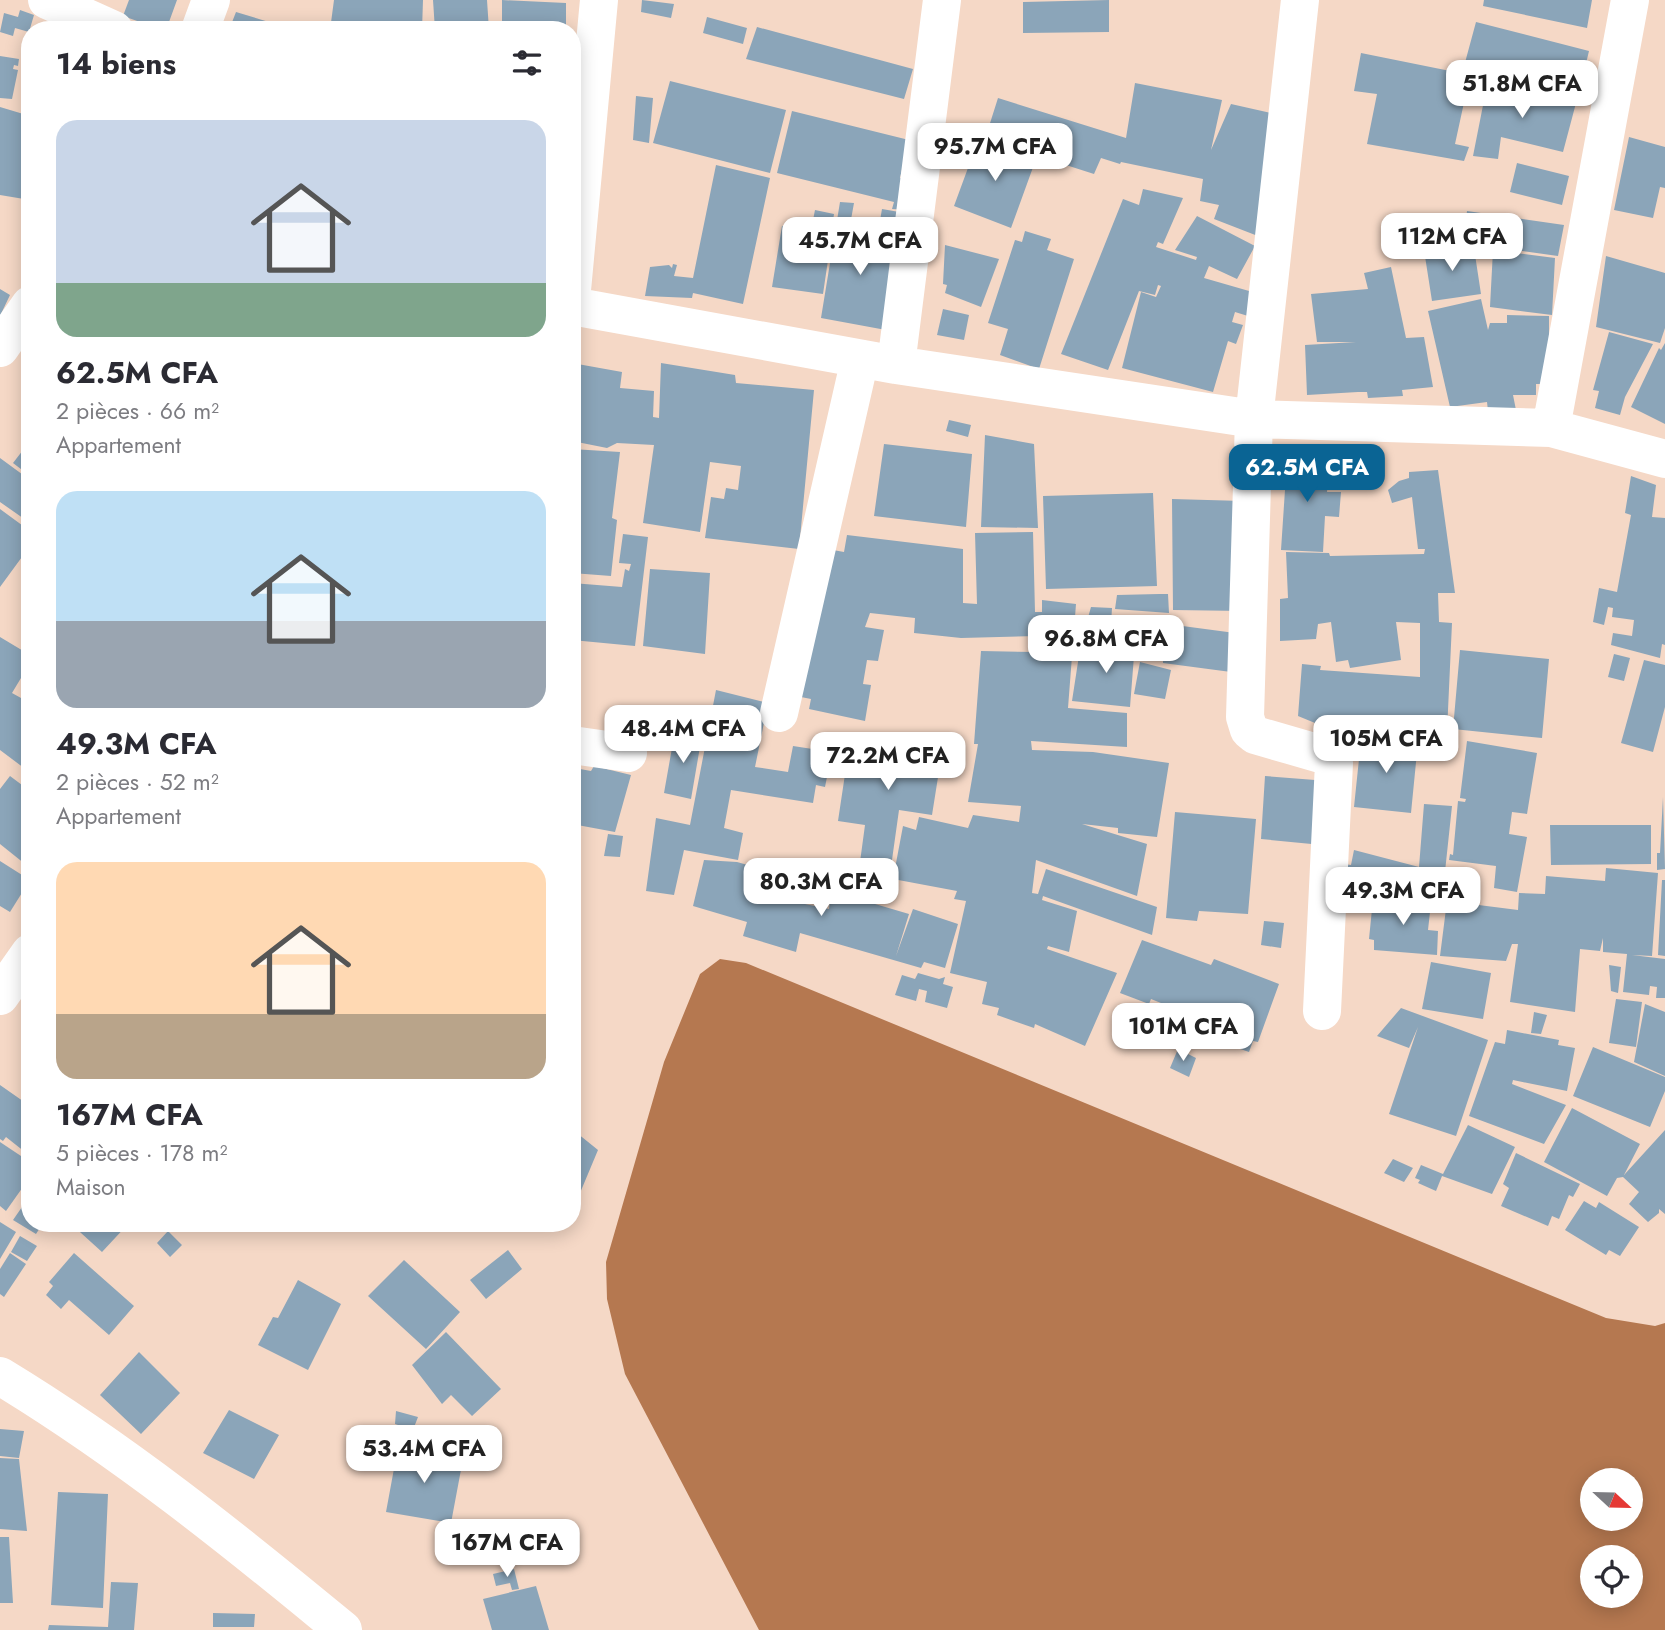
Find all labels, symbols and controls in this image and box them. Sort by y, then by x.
text: 14 biens [56,42,176,85]
icon: filters [508,44,546,82]
pin: 51.8M CFA [1442,60,1602,120]
text: 51.8M CFA [1462,66,1582,100]
pin: 95.7M CFA [915,124,1075,183]
text: 95.7M CFA [933,129,1057,163]
icon: home [238,165,364,291]
pin: 112M CFA [1380,214,1524,273]
pin: 45.7M CFA [780,218,940,277]
text: 112M CFA [1397,219,1507,253]
text: 45.7M CFA [798,223,922,257]
text: 62.5M CFA [56,351,218,394]
text: 2 pièces · 66 m² [56,394,219,428]
text: Appartement [56,428,181,462]
pin: 62.5M CFA [1227,444,1387,504]
text: 62.5M CFA [1245,450,1369,484]
icon: home [238,536,364,662]
pin: 96.8M CFA [1026,616,1186,675]
text: 96.8M CFA [1044,621,1168,655]
pin: 48.4M CFA [603,706,763,765]
text: 48.4M CFA [620,711,746,745]
pin: 105M CFA [1314,716,1458,775]
text: 105M CFA [1329,721,1443,755]
text: 49.3M CFA [56,722,217,765]
pin: 72.2M CFA [808,732,968,792]
text: 72.2M CFA [827,738,949,772]
text: 2 pièces · 52 m² [56,765,219,799]
text: Appartement [56,799,181,833]
pin: 80.3M CFA [741,858,901,918]
text: 80.3M CFA [760,864,882,898]
pin: 49.3M CFA [1323,867,1483,927]
text: 49.3M CFA [1341,873,1465,907]
icon: home [238,907,364,1033]
pin: 101M CFA [1111,1004,1255,1063]
text: 101M CFA [1128,1009,1238,1043]
text: 167M CFA [56,1093,203,1136]
text: 5 pièces · 178 m² [56,1136,227,1170]
text: Maison [56,1170,126,1204]
pin: 53.4M CFA [344,1426,504,1485]
text: 53.4M CFA [362,1431,486,1465]
north arrow [1580,1468,1643,1531]
map controls [1580,1468,1643,1608]
pin: 167M CFA [435,1520,579,1579]
text: 167M CFA [451,1525,563,1559]
button: locate [1580,1545,1643,1608]

